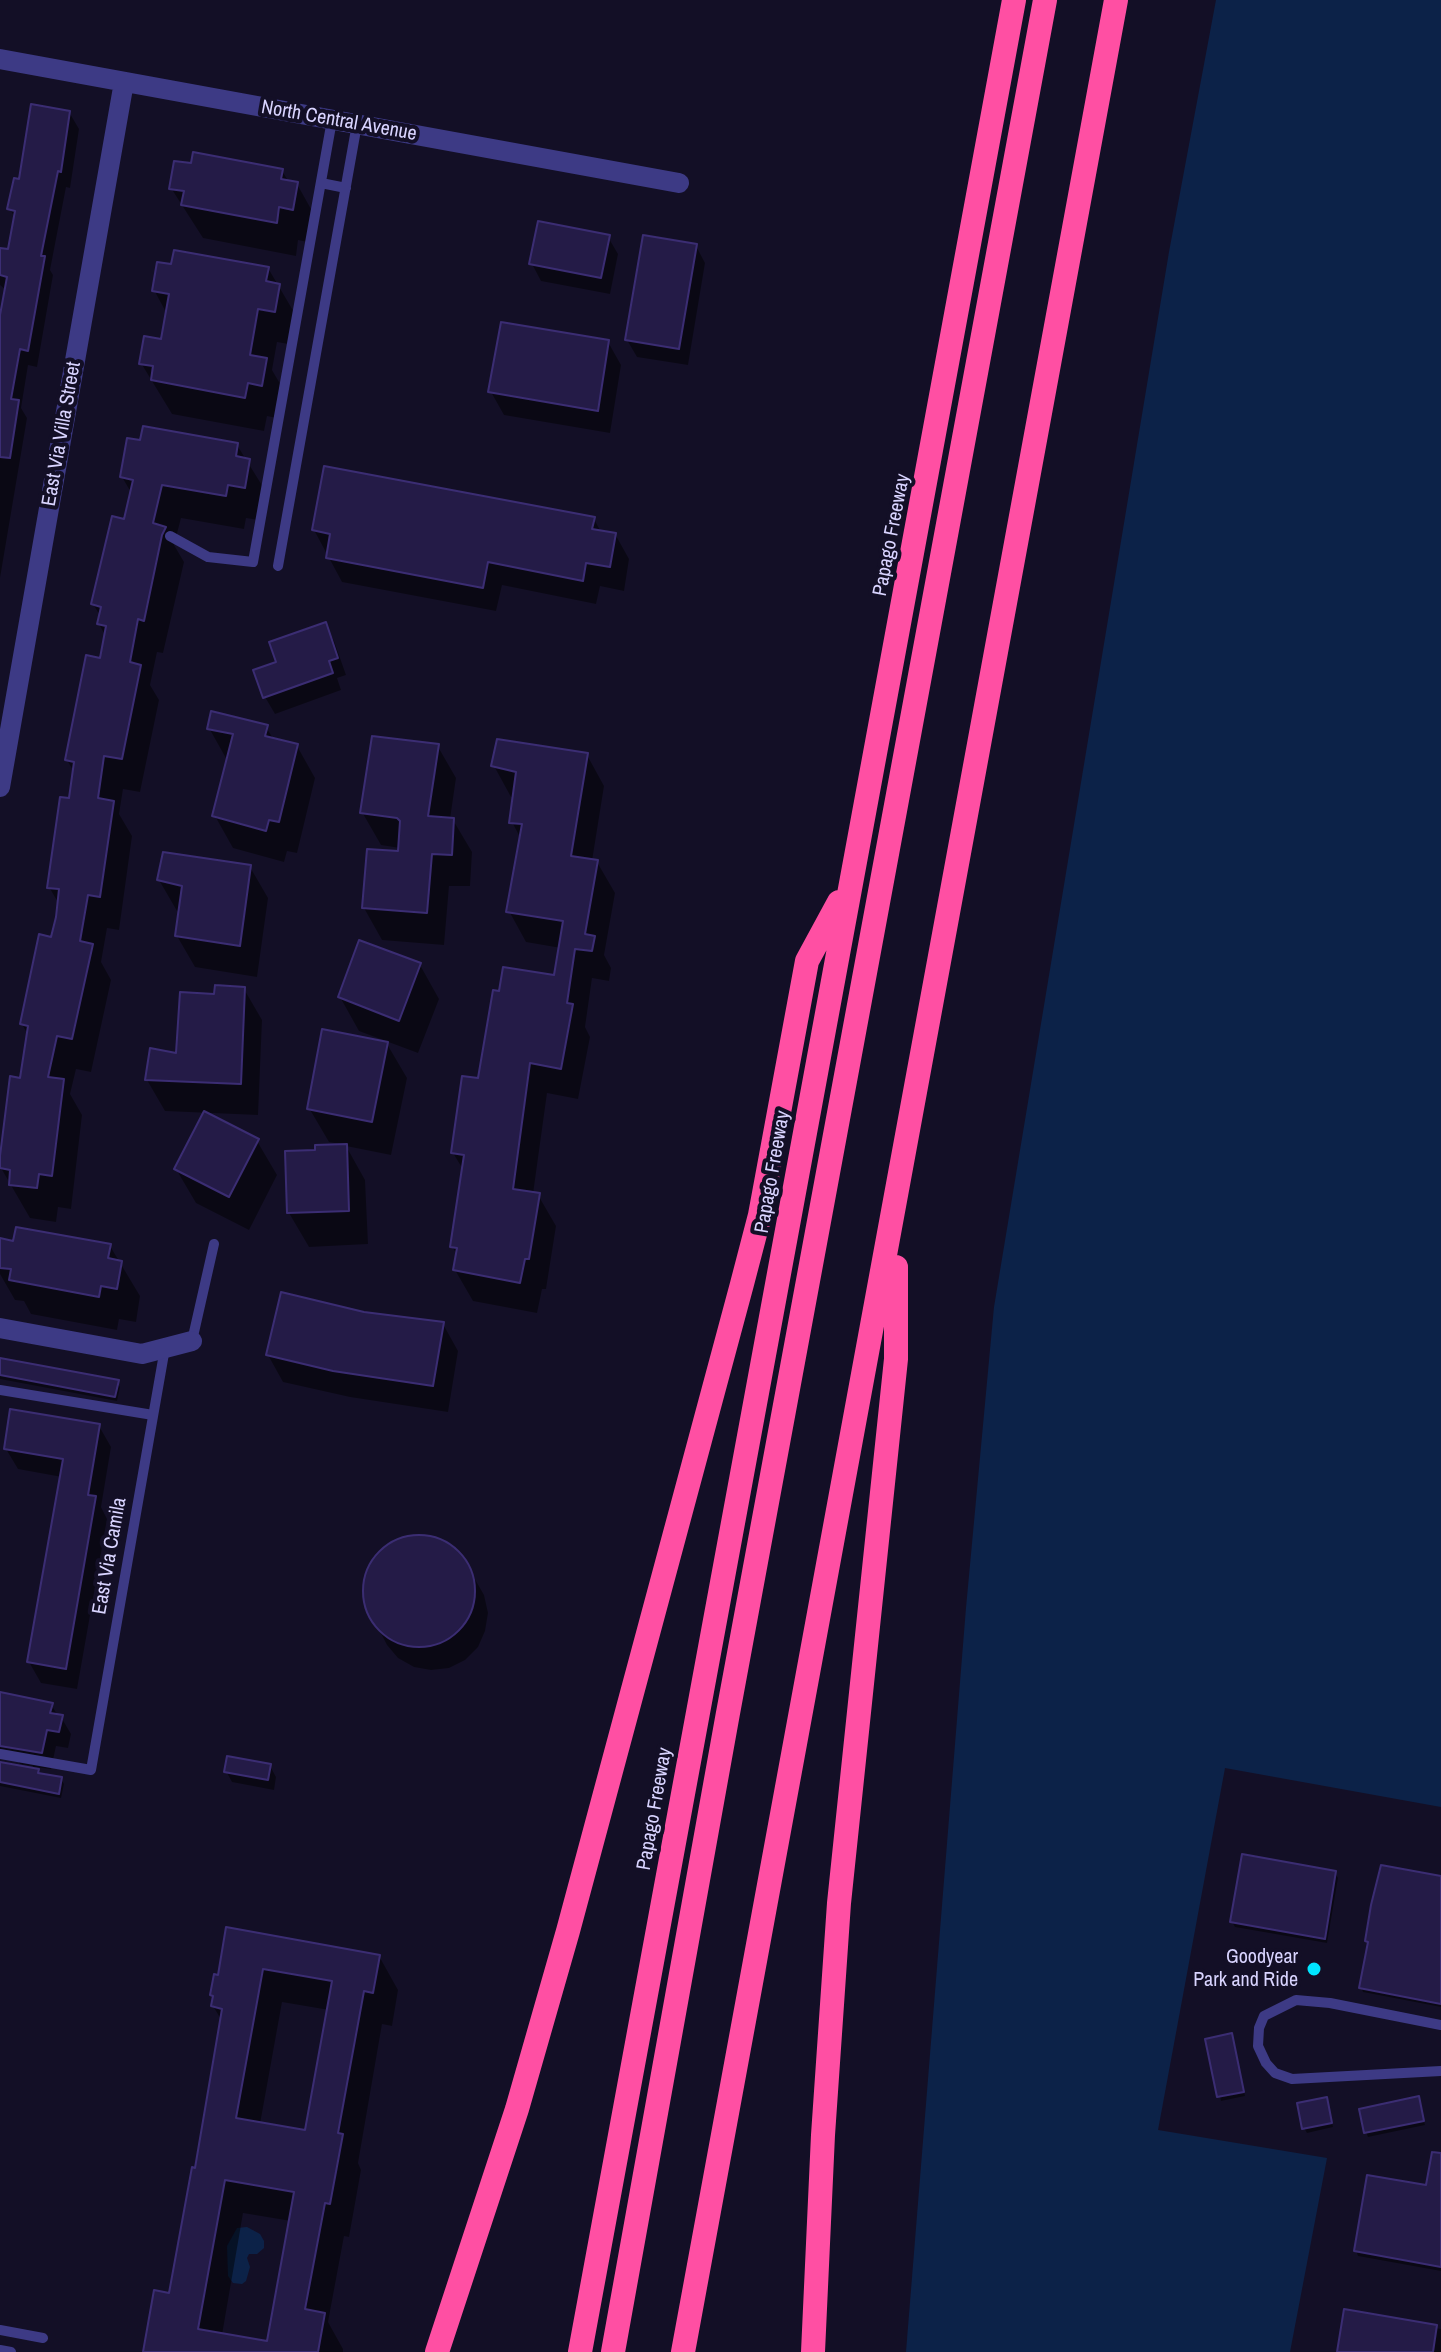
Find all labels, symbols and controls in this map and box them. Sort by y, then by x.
street label: North Central Avenue [259,96,419,146]
street label: East Via Villa Street [37,360,87,508]
street label: Papago Freeway [868,472,916,598]
street label: Papago Freeway [750,1109,796,1235]
street label: East Via Camila [88,1496,132,1616]
street label: Papago Freeway [632,1746,678,1872]
place label: Goodyear Park and Ride [1193,1946,1298,1993]
marker: Goodyear Park and Ride [1305,1960,1323,1978]

